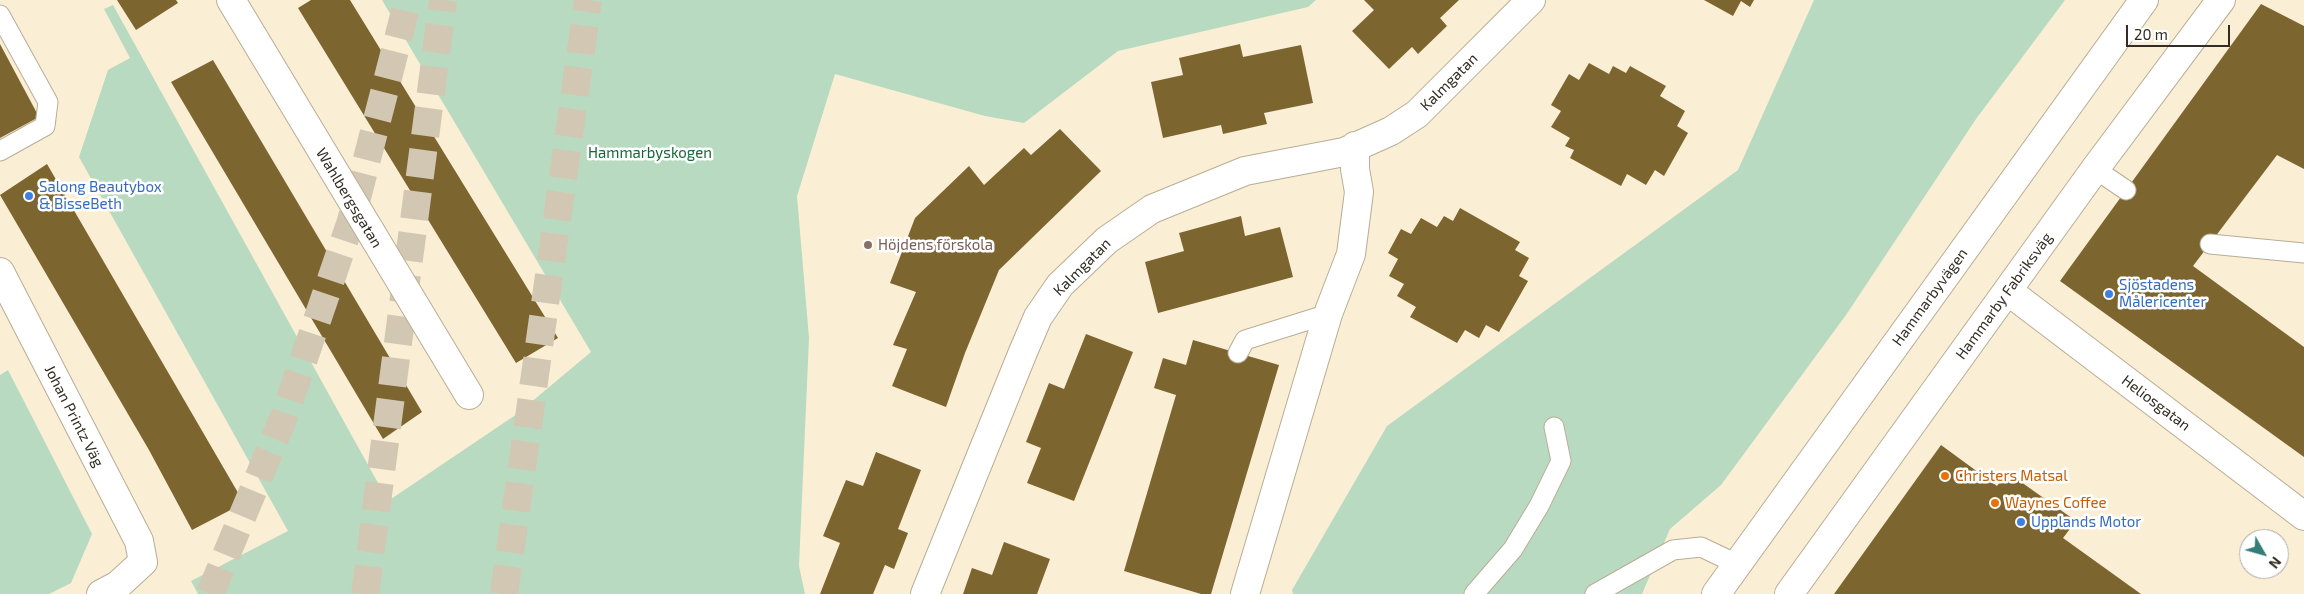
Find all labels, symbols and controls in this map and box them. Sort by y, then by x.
scale bar [2129,15,2233,47]
text: 20 m [2134,25,2168,43]
street label: Kalmgatan [1417,50,1481,114]
park label: Hammarbyskogen [588,144,712,162]
street label: Wahlbergsgatan [312,145,386,251]
place label: Salong Beautybox & BisseBeth [39,178,162,213]
marker: Salong Beautybox & BisseBeth [23,190,35,202]
street label: Hammarby Fabriksväg [1952,229,2056,363]
street label: Kalmgatan [1050,235,1114,299]
place label: Höjdens förskola [878,236,993,254]
marker: Höjdens förskola [862,239,874,251]
street label: Hammarbyvägen [1889,245,1971,349]
place label: Sjöstadens Målericenter [2119,276,2206,311]
marker: Sjöstadens Målericenter [2103,288,2115,300]
street label: Johan Printz Väg [41,362,107,470]
street label: Heliosgatan [2118,371,2194,435]
place label: Christers Matsal [1955,467,2068,485]
marker: Christers Matsal [1939,470,1951,482]
place label: Waynes Coffee [2005,494,2107,512]
marker: Waynes Coffee [1989,497,2001,509]
place label: Upplands Motor [2031,513,2141,531]
marker: Upplands Motor [2015,516,2027,528]
north arrow [2239,529,2289,579]
text: N [2266,554,2285,572]

